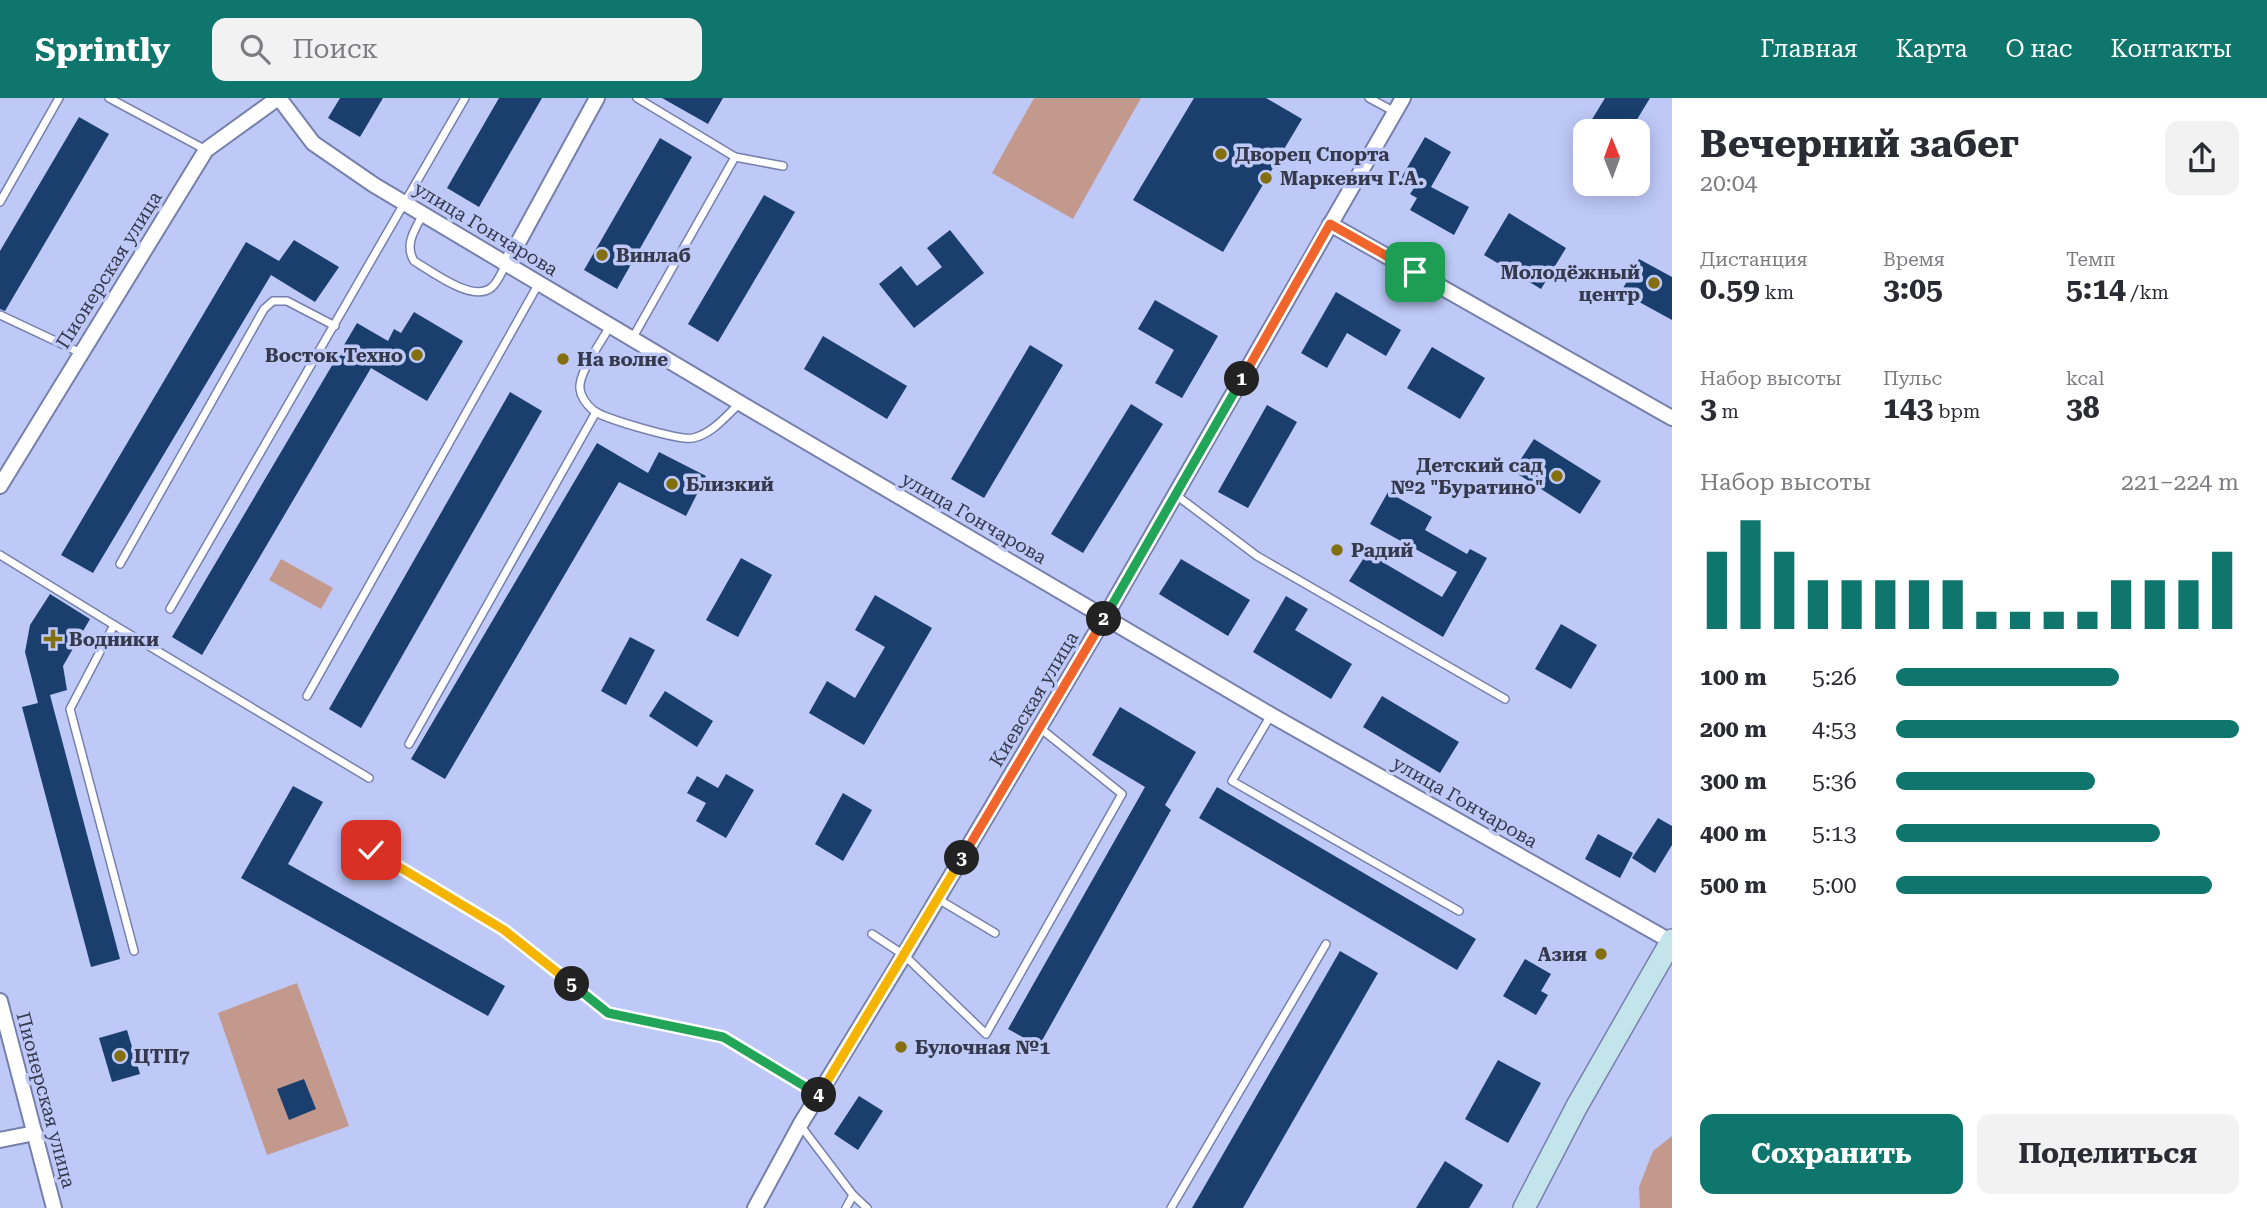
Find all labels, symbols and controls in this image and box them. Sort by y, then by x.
search box [212,18,702,81]
text: Sprintly [35,30,170,69]
icon: search [236,30,274,68]
text: Поиск [292,34,378,64]
text: Главная [1760,35,1858,63]
text: Карта [1896,35,1967,63]
text: О нас [2005,35,2072,63]
text: Контакты [2110,35,2232,63]
north arrow [1573,119,1650,196]
map controls [1573,119,1650,196]
button: share [2165,121,2239,195]
text: Вечерний забег [1700,122,2019,166]
place label: Дворец Спорта [1235,143,1389,166]
marker: Дворец Спорта [1213,146,1229,162]
place label: Маркевич Г.А. [1280,167,1424,190]
marker: Маркевич Г.А. [1258,170,1274,186]
text: 20:04 [1700,170,1757,197]
street label: улица Гончарова [410,177,563,281]
street label: Пионерская улица [51,187,167,353]
pin [1385,242,1445,302]
place label: Винлаб [616,244,691,267]
marker: Винлаб [594,247,610,263]
text: Дистанция [1700,248,1807,271]
text: Время [1883,248,1945,271]
text: Темп [2066,248,2116,271]
icon: arrive [1396,253,1434,291]
place label: Молодёжный центр [1501,261,1640,306]
text: 0.59 [1700,271,1760,306]
text: 3:05 [1883,271,1943,306]
text: 5:14 [2066,271,2126,306]
marker: Молодёжный центр [1646,275,1662,291]
text: km [1760,281,1794,304]
text: /km [2126,281,2169,304]
place label: Восток Техно [265,344,403,367]
marker: Восток Техно [409,347,425,363]
place label: На волне [577,348,668,371]
marker: На волне [555,351,571,367]
pin: 1 [1224,362,1260,396]
text: 1 [1236,367,1247,390]
text: Набор высоты [1700,367,1841,390]
text: Пульс [1883,367,1942,390]
text: kcal [2066,367,2104,390]
text: 3 [1700,390,1717,425]
text: 143 [1883,390,1933,425]
text: 38 [2066,390,2100,425]
text: m [1717,400,1739,423]
text: bpm [1933,400,1980,423]
place label: Детский сад №2 "Буратино" [1391,454,1543,499]
street label: улица Гончарова [897,467,1051,569]
marker: Детский сад №2 "Буратино" [1549,468,1565,484]
text: Набор высоты [1700,469,1871,496]
text: 221–224 m [2121,469,2239,496]
place label: Близкий [686,473,774,496]
marker: Близкий [664,476,680,492]
place label: Радий [1351,539,1413,562]
marker: Радий [1329,542,1345,558]
pin: 2 [1086,602,1122,636]
text: 2 [1098,607,1109,630]
street label: Киевская улица [985,627,1084,771]
place label: Водники [69,628,159,651]
marker: Водники [43,629,63,649]
text: 100 m [1700,664,1767,691]
text: 5:26 [1812,664,1857,691]
text: 200 m [1700,716,1767,743]
text: 4:53 [1812,716,1857,743]
street label: улица Гончарова [1388,751,1542,853]
text: 300 m [1700,768,1767,795]
text: 5:36 [1812,768,1857,795]
pin [341,820,401,880]
text: 400 m [1700,820,1767,847]
text: 5:13 [1812,820,1857,847]
icon: check [352,831,390,869]
pin: 3 [944,840,979,876]
text: 3 [956,846,967,869]
text: 500 m [1700,872,1767,899]
text: 5:00 [1812,872,1857,899]
place label: Азия [1538,943,1587,966]
marker: Азия [1593,946,1609,962]
pin: 5 [554,966,590,1001]
text: 5 [566,972,577,995]
street label: Пионерская улица [11,1010,81,1191]
place label: Булочная №1 [915,1036,1050,1059]
marker: Булочная №1 [893,1039,909,1055]
place label: ЦТП7 [134,1045,190,1068]
marker: ЦТП7 [112,1048,128,1064]
pin: 4 [802,1077,836,1112]
text: 4 [813,1083,824,1106]
button: Сохранить [1700,1114,1963,1194]
button: Поделиться [1977,1114,2239,1194]

